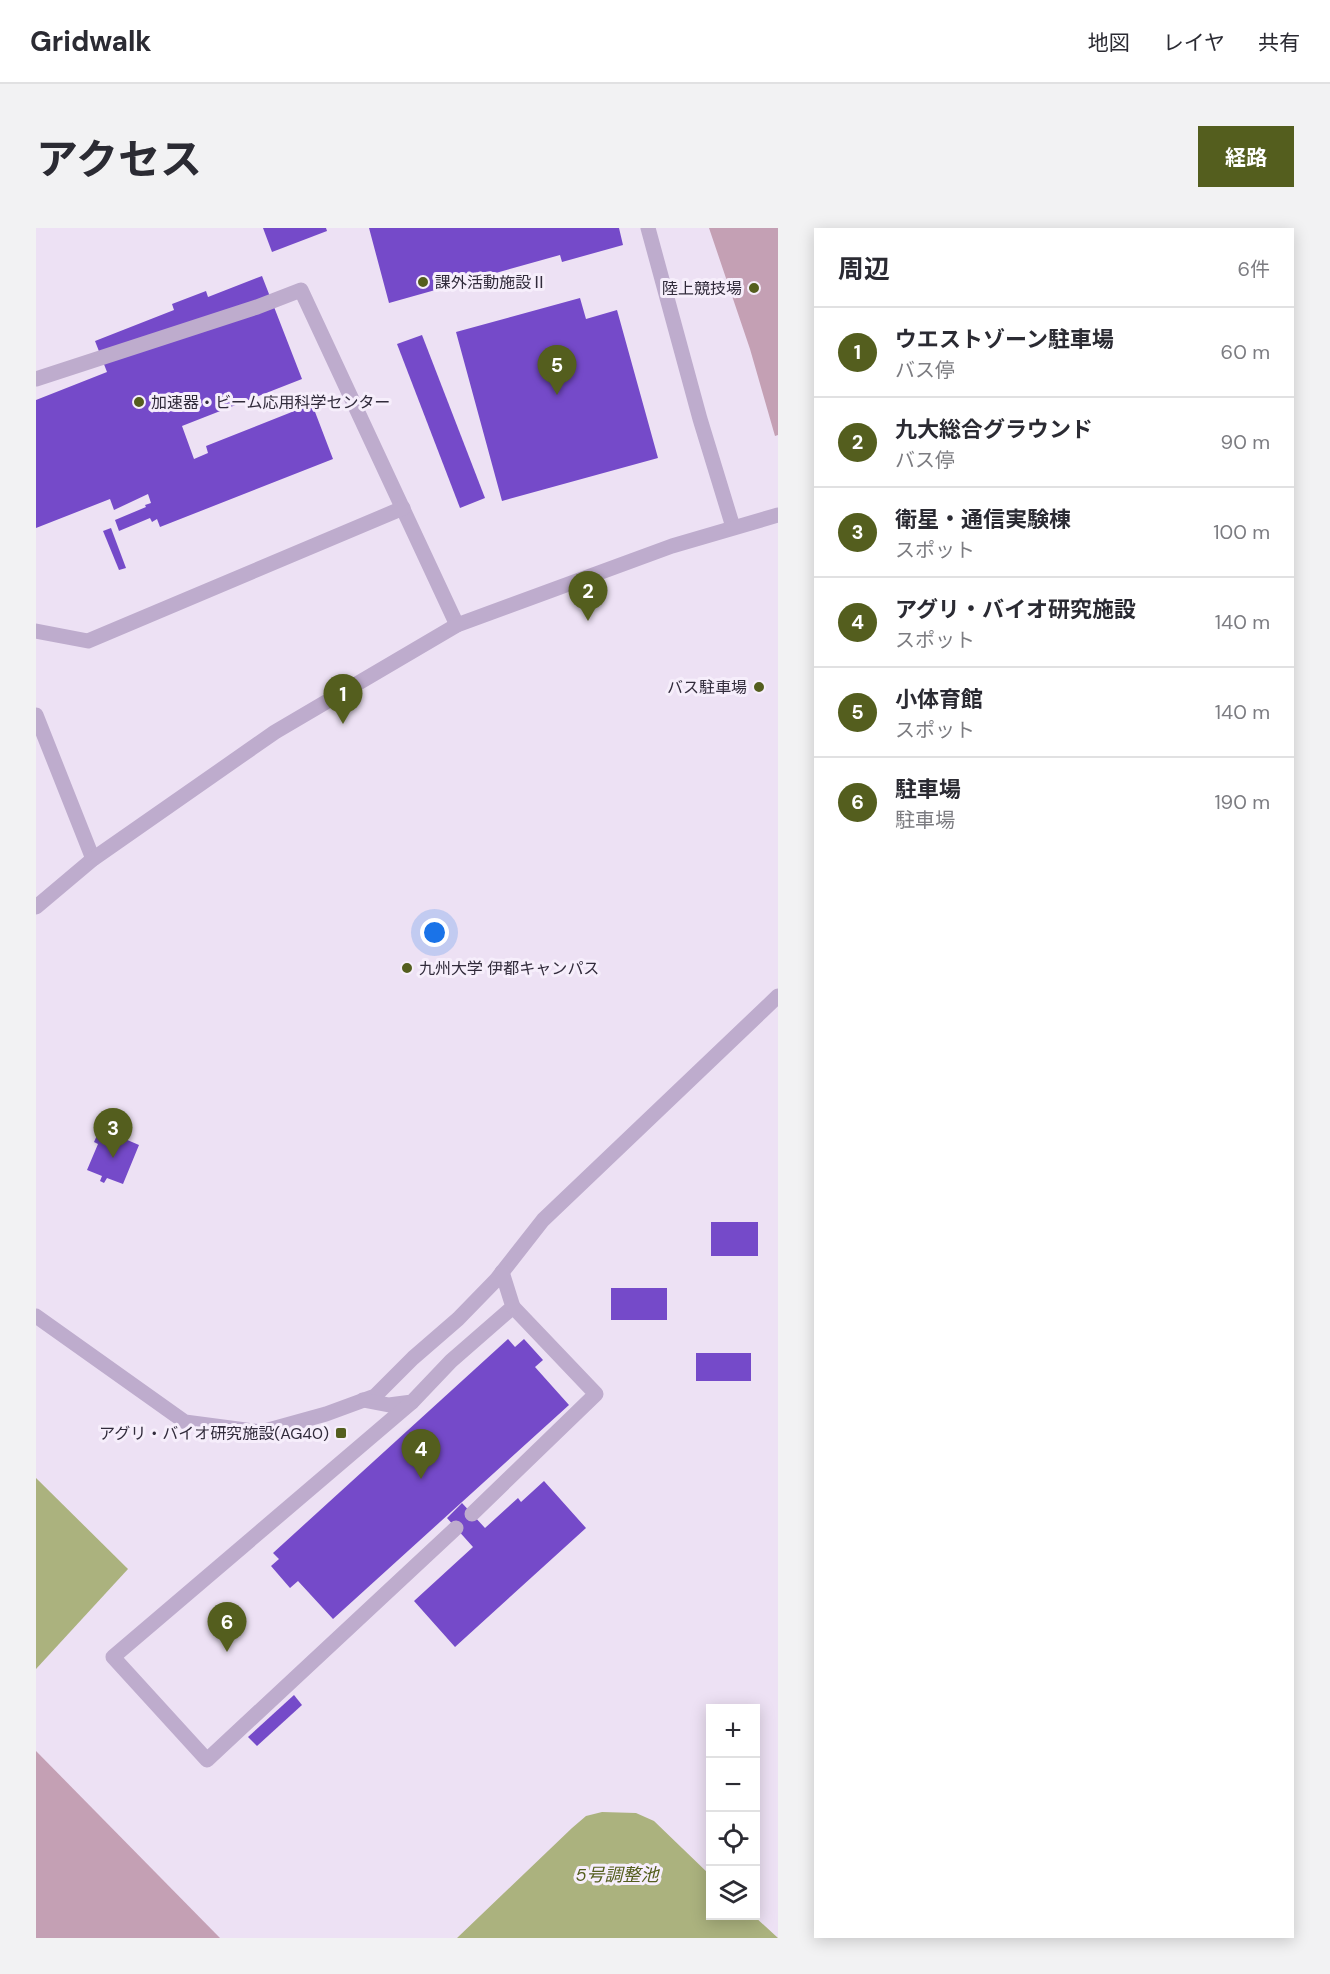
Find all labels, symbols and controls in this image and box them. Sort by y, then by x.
text: Gridwalk [30,23,152,60]
text: 地図 [1088,29,1130,57]
text: レイヤ [1163,29,1225,57]
text: 共有 [1258,29,1300,57]
button: 経路 [1198,126,1294,187]
text: アクセス [36,132,202,187]
text: 周辺 [838,252,890,286]
text: 6件 [1237,256,1270,282]
place label: 課外活動施設Ⅱ [435,272,547,293]
marker: 課外活動施設Ⅱ [416,275,430,289]
place label: 陸上競技場 [662,278,742,299]
marker: 陸上競技場 [747,281,761,295]
text: ウエストゾーン駐車場 [895,325,1114,354]
text: 1 [854,339,861,365]
text: 60 m [1221,339,1270,365]
pin: 5 [538,346,576,395]
text: バス停 [895,357,955,383]
place label: 加速器・ビーム応用科学センター [151,392,391,413]
marker: 加速器・ビーム応用科学センター [132,395,146,409]
text: 九大総合グラウンド [895,415,1093,444]
text: 2 [852,429,863,455]
text: 90 m [1221,429,1270,455]
text: バス停 [895,447,955,473]
text: 衛星・通信実験棟 [895,505,1071,534]
text: 3 [851,519,864,545]
text: 100 m [1213,519,1270,545]
text: スポット [895,537,975,563]
pin: 2 [568,572,608,621]
text: アグリ・バイオ研究施設 [895,595,1136,624]
text: 4 [851,609,864,635]
text: 140 m [1215,609,1270,635]
text: スポット [895,627,975,653]
pin: 1 [324,674,362,724]
place label: バス駐車場 [667,677,747,698]
marker: バス駐車場 [752,680,766,694]
text: 小体育館 [895,685,983,714]
text: 5 [851,699,864,725]
text: 140 m [1215,699,1270,725]
text: スポット [895,717,975,743]
text: 駐車場 [895,775,961,804]
text: 6 [851,789,864,815]
text: 190 m [1214,789,1270,815]
text: 駐車場 [895,807,955,833]
your location [420,918,449,947]
place label: 九州大学 伊都キャンパス [419,958,599,979]
marker: 九州大学 伊都キャンパス [400,961,414,975]
pin: 3 [94,1108,133,1158]
place label: アグリ・バイオ研究施設(AG40) [99,1423,329,1444]
marker: アグリ・バイオ研究施設(AG40) [334,1426,348,1440]
pin: 4 [402,1430,440,1479]
pin: 6 [208,1602,246,1652]
map controls [706,1704,760,1920]
button: + [706,1704,760,1758]
button: − [706,1758,760,1812]
button: locate [706,1812,760,1866]
water label: 5号調整池 [575,1863,661,1887]
button: layers [706,1866,760,1920]

